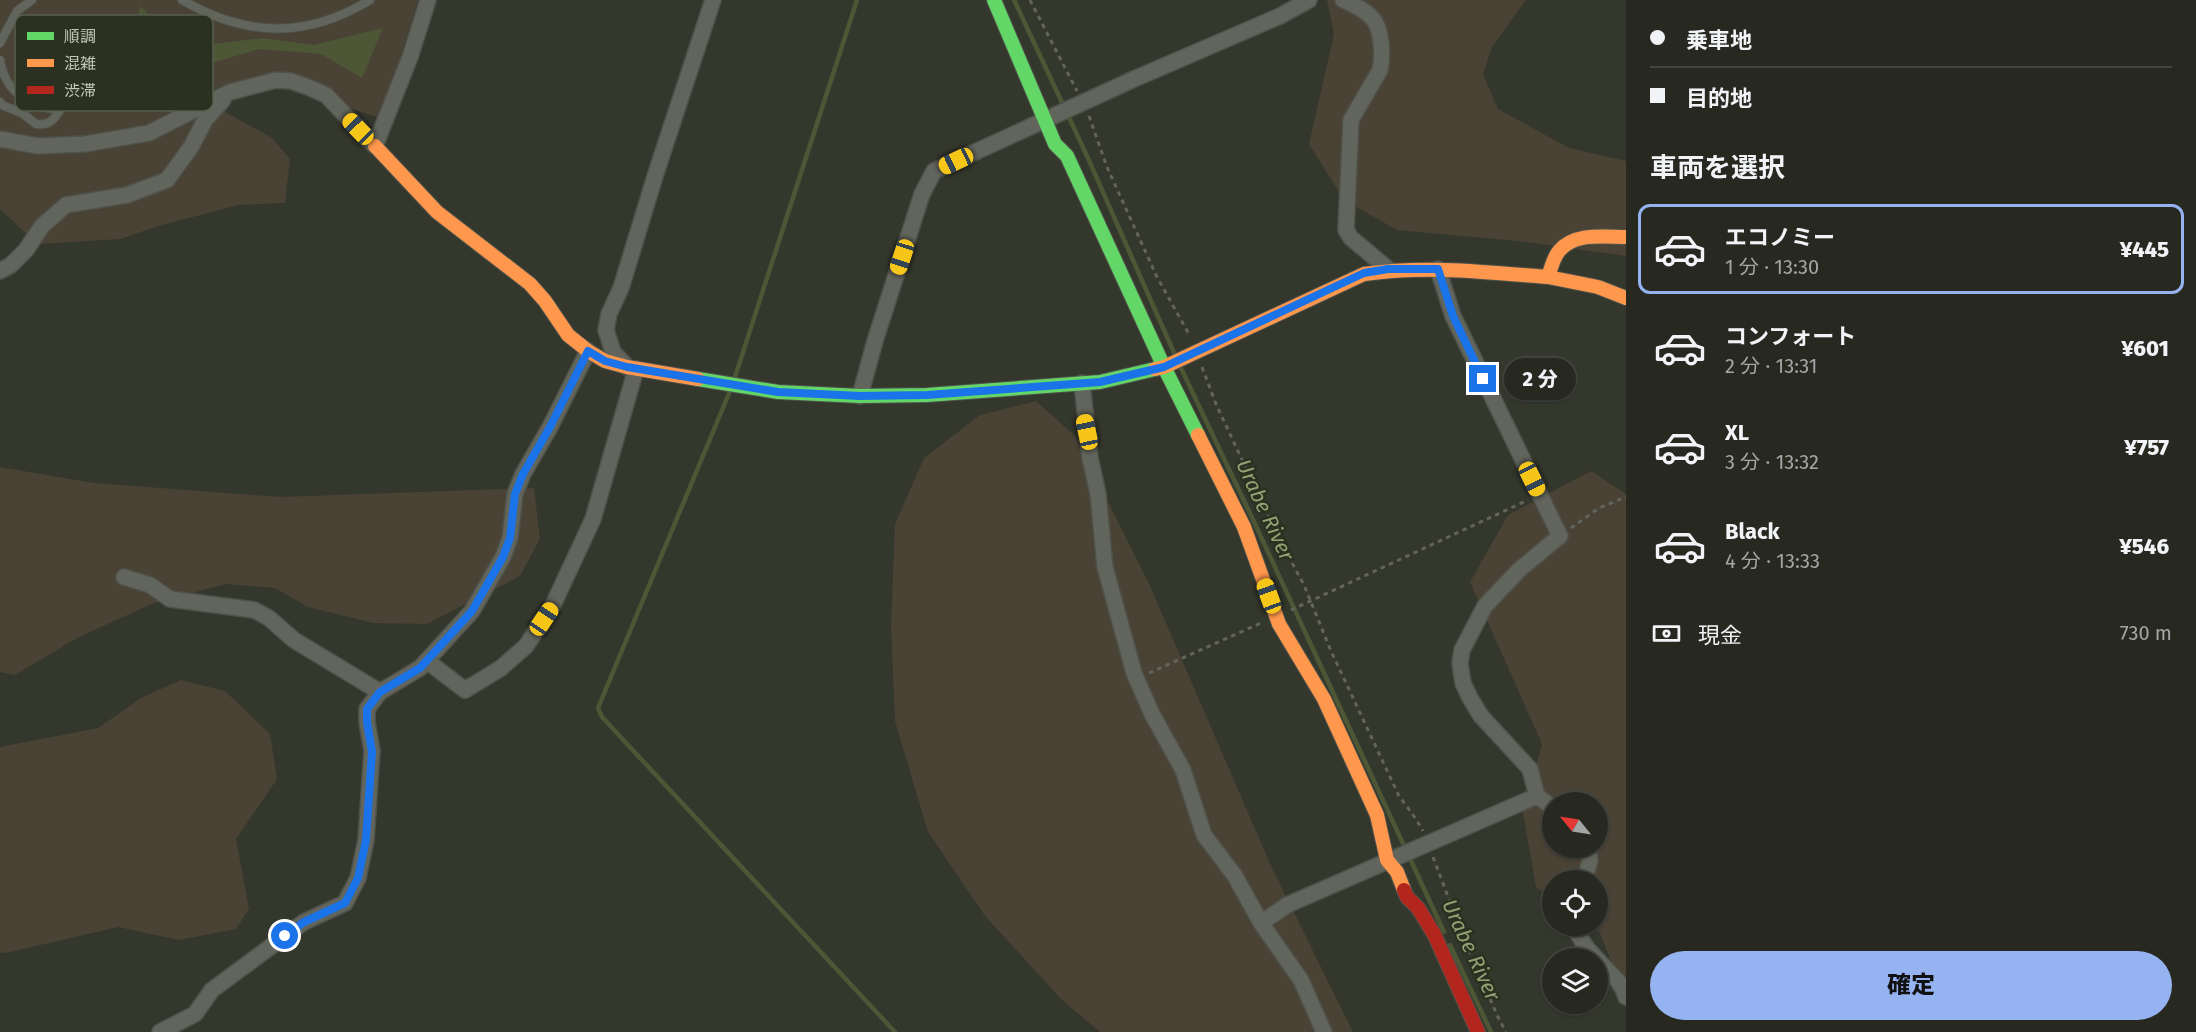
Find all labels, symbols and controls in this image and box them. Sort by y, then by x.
legend [15,15,213,111]
text: 順調 [64,27,96,46]
text: 乗車地 [1686,27,1752,54]
text: 混雑 [64,54,96,73]
text: 渋滞 [64,81,96,100]
text: 目的地 [1686,85,1752,112]
car [339,110,377,148]
car [936,145,976,177]
text: 車両を選択 [1650,152,1785,184]
icon: car [1653,222,1707,276]
text: エコノミー [1725,224,1835,251]
text: ¥445 [2120,236,2169,263]
car [888,237,916,277]
text: 1 分 · 13:30 [1725,255,1819,279]
icon: car [1653,321,1707,375]
text: コンフォート [1725,323,1856,350]
text: ¥601 [2121,335,2169,362]
text: 2 分 · 13:31 [1725,354,1817,378]
callout: 2 分 [1504,358,1576,400]
route end [1469,365,1496,392]
text: 2 分 [1522,367,1558,391]
car [1074,413,1100,451]
text: XL [1725,419,1749,446]
icon: car [1653,420,1707,474]
text: ¥757 [2124,434,2169,461]
text: 3 分 · 13:32 [1725,450,1819,474]
water label: Urabe River [1230,455,1300,566]
car [1516,459,1548,499]
text: Black [1725,518,1780,545]
icon: car [1653,519,1707,573]
text: ¥546 [2119,533,2169,560]
text: 4 分 · 13:33 [1725,549,1820,573]
car [1254,576,1284,616]
car [526,599,562,639]
icon: cash [1650,617,1683,650]
text: 730 m [2120,621,2172,645]
text: 現金 [1698,622,1742,649]
north arrow [1542,792,1608,858]
map controls [1542,792,1608,1014]
button: locate [1542,870,1608,936]
water label: Urabe River [1436,895,1506,1006]
route start [271,922,298,949]
button: layers [1542,948,1608,1014]
button: 確定 [1650,951,2172,1020]

